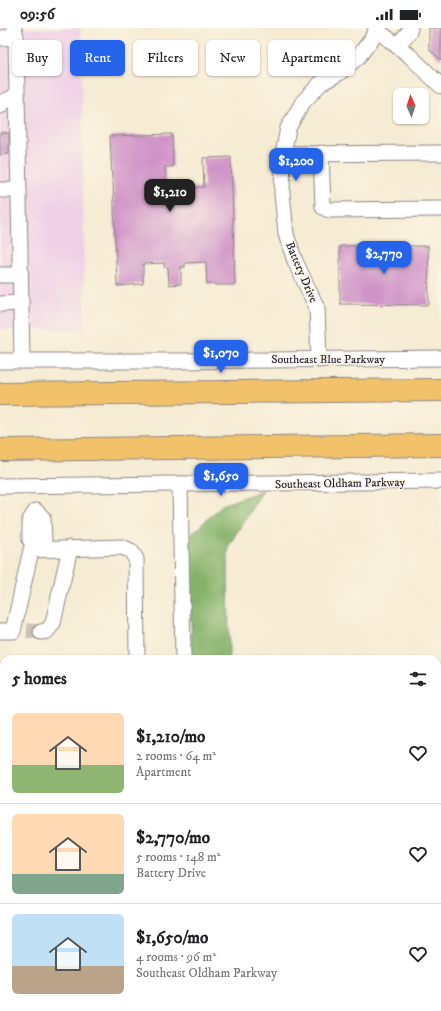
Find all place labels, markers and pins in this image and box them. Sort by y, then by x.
pin: $1,200 [263,148,329,182]
pin: $1,210 [137,179,203,213]
pin: $2,770 [351,241,417,275]
pin: $1,070 [188,340,254,374]
pin: $1,650 [188,463,254,497]

